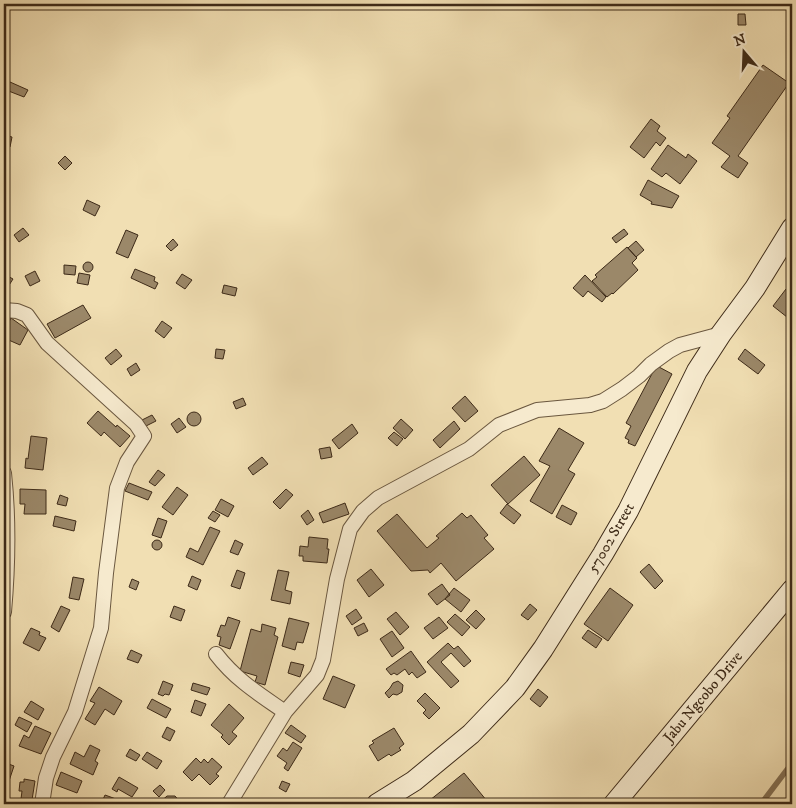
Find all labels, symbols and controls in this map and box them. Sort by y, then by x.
north arrow [718,28,768,78]
text: N [732,30,749,51]
street label: 57002 Street [583,500,639,576]
street label: Jabu Ngcobo Drive [658,647,747,748]

